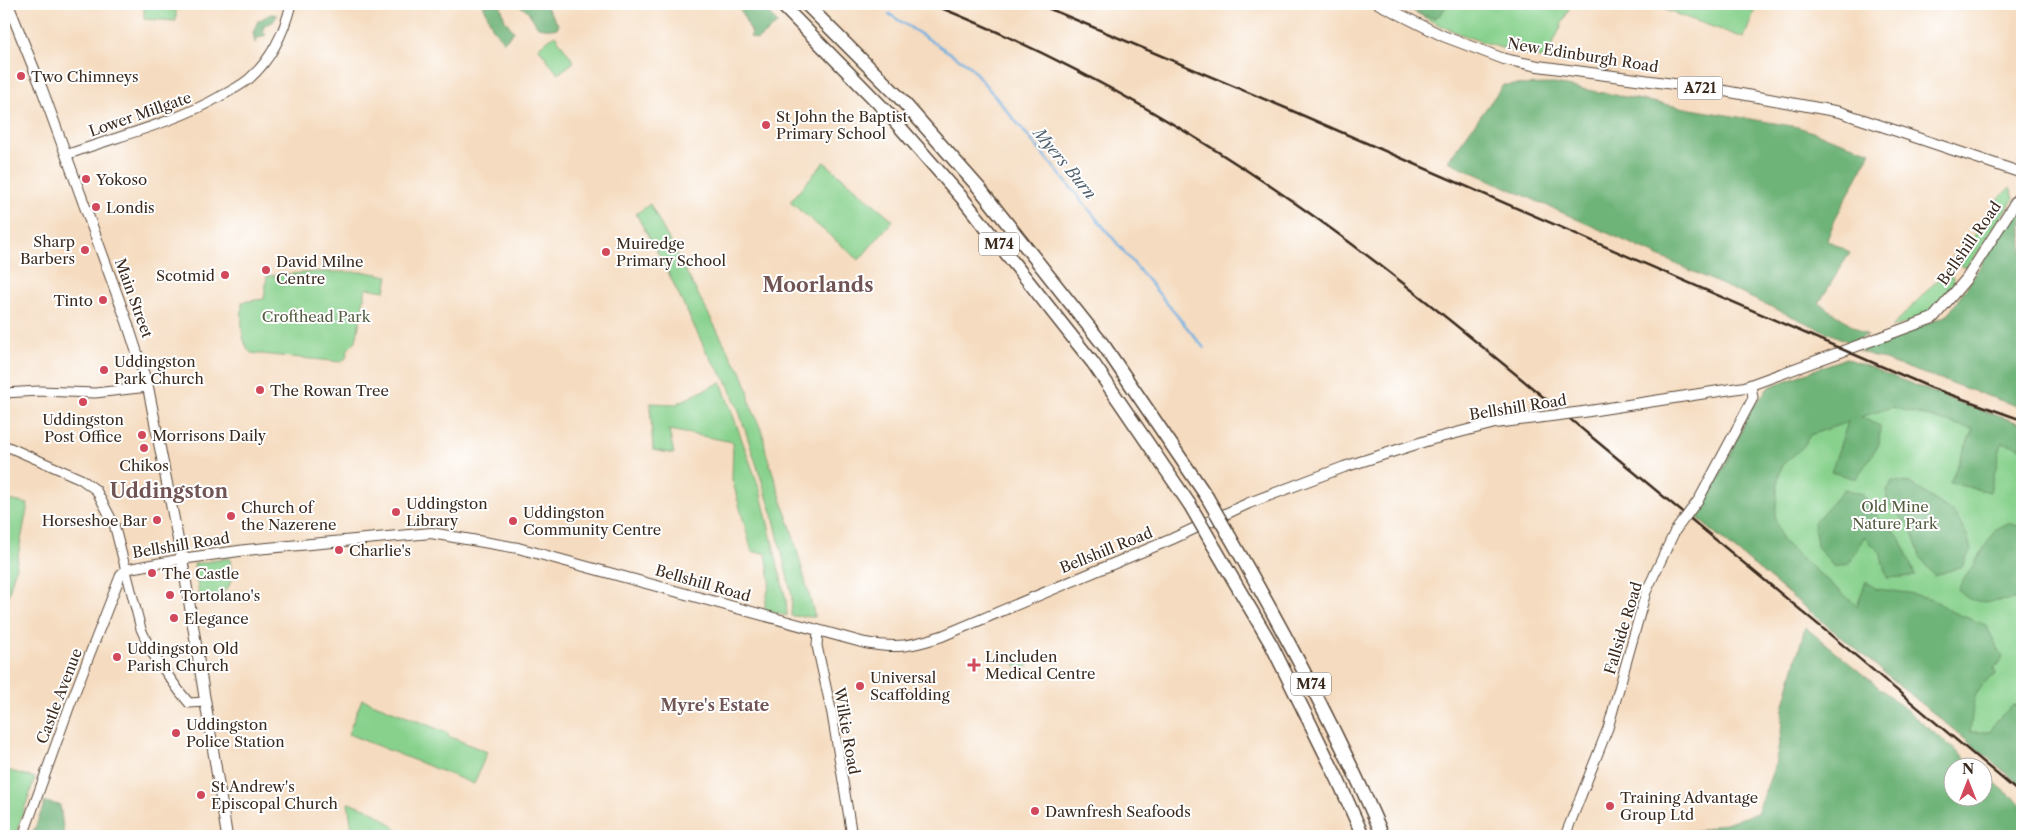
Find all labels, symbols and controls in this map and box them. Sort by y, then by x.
street label: New Edinburgh Road [1506,34,1660,76]
place label: Two Chimneys [31,67,138,86]
marker: Two Chimneys [15,70,27,82]
road number: A721 [1678,76,1722,100]
street label: Lower Millgate [86,88,194,140]
place label: St John the Baptist Primary School [776,107,908,143]
marker: St John the Baptist Primary School [760,119,772,131]
water label: Myers Burn [1028,122,1101,203]
place label: Yokoso [95,170,147,189]
marker: Yokoso [80,173,92,185]
street label: Bellshill Road [1933,197,2005,289]
place label: Londis [106,198,155,217]
marker: Londis [90,201,102,213]
place label: Sharp Barbers [20,232,75,268]
road number: M74 [979,232,1019,255]
place label: Muiredge Primary School [616,234,727,270]
marker: Sharp Barbers [79,244,91,256]
marker: Muiredge Primary School [600,246,612,258]
place label: David Milne Centre [276,252,363,288]
street label: Main Street [111,256,157,341]
marker: David Milne Centre [260,264,272,276]
place label: Scotmid [156,266,215,285]
marker: Scotmid [219,269,231,281]
district label: Moorlands [763,273,873,297]
place label: Tinto [54,291,93,310]
marker: Tinto [97,294,109,306]
park label: Crofthead Park [262,307,372,326]
place label: Uddingston Park Church [114,352,204,388]
marker: Uddingston Park Church [98,364,110,376]
place label: The Rowan Tree [270,381,389,400]
marker: The Rowan Tree [254,384,266,396]
street label: Bellshill Road [1468,390,1568,424]
marker: Uddingston Post Office [77,396,89,408]
place label: Uddingston Post Office [42,410,124,446]
place label: Morrisons Daily [152,426,267,445]
marker: Morrisons Daily [136,429,148,441]
marker: Chikos [138,442,150,454]
place label: Chikos [119,456,169,475]
district label: Uddingston [110,479,228,503]
place label: Uddingston Library [406,494,488,530]
park label: Old Mine Nature Park [1852,497,1939,533]
place label: Church of the Nazerene [241,498,336,534]
place label: Uddingston Community Centre [523,503,661,539]
marker: Uddingston Library [390,506,402,518]
marker: Church of the Nazerene [225,510,237,522]
place label: Horseshoe Bar [42,511,148,530]
marker: Horseshoe Bar [151,514,163,526]
marker: Uddingston Community Centre [507,515,519,527]
street label: Bellshill Road [1057,523,1155,577]
street label: Bellshill Road [131,528,231,562]
place label: Charlie's [349,541,411,560]
marker: Charlie's [333,544,345,556]
street label: Bellshill Road [653,560,753,606]
place label: The Castle [162,564,239,583]
marker: The Castle [146,567,158,579]
street label: Fallside Road [1600,579,1646,677]
place label: Tortolano's [180,586,260,605]
marker: Tortolano's [164,589,176,601]
place label: Elegance [184,609,249,628]
marker: Elegance [168,612,180,624]
place label: Uddingston Old Parish Church [127,639,239,675]
street label: Castle Avenue [32,646,86,746]
place label: Lincluden Medical Centre [985,647,1095,683]
marker: Uddingston Old Parish Church [111,651,123,663]
marker: Lincluden Medical Centre [967,658,981,672]
place label: Universal Scaffolding [870,668,950,704]
road number: M74 [1291,672,1331,696]
marker: Universal Scaffolding [854,680,866,692]
street label: Wilkie Road [830,685,864,776]
district label: Myre's Estate [661,695,770,715]
place label: Uddingston Police Station [186,715,285,751]
marker: Uddingston Police Station [170,727,182,739]
north arrow [1944,758,1994,808]
text: N [1962,760,1974,778]
place label: St Andrew's Episcopal Church [211,777,339,813]
place label: Training Advantage Group Ltd [1620,788,1758,824]
marker: St Andrew's Episcopal Church [195,789,207,801]
marker: Training Advantage Group Ltd [1604,800,1616,812]
place label: Dawnfresh Seafoods [1045,802,1191,821]
marker: Dawnfresh Seafoods [1029,805,1041,817]

